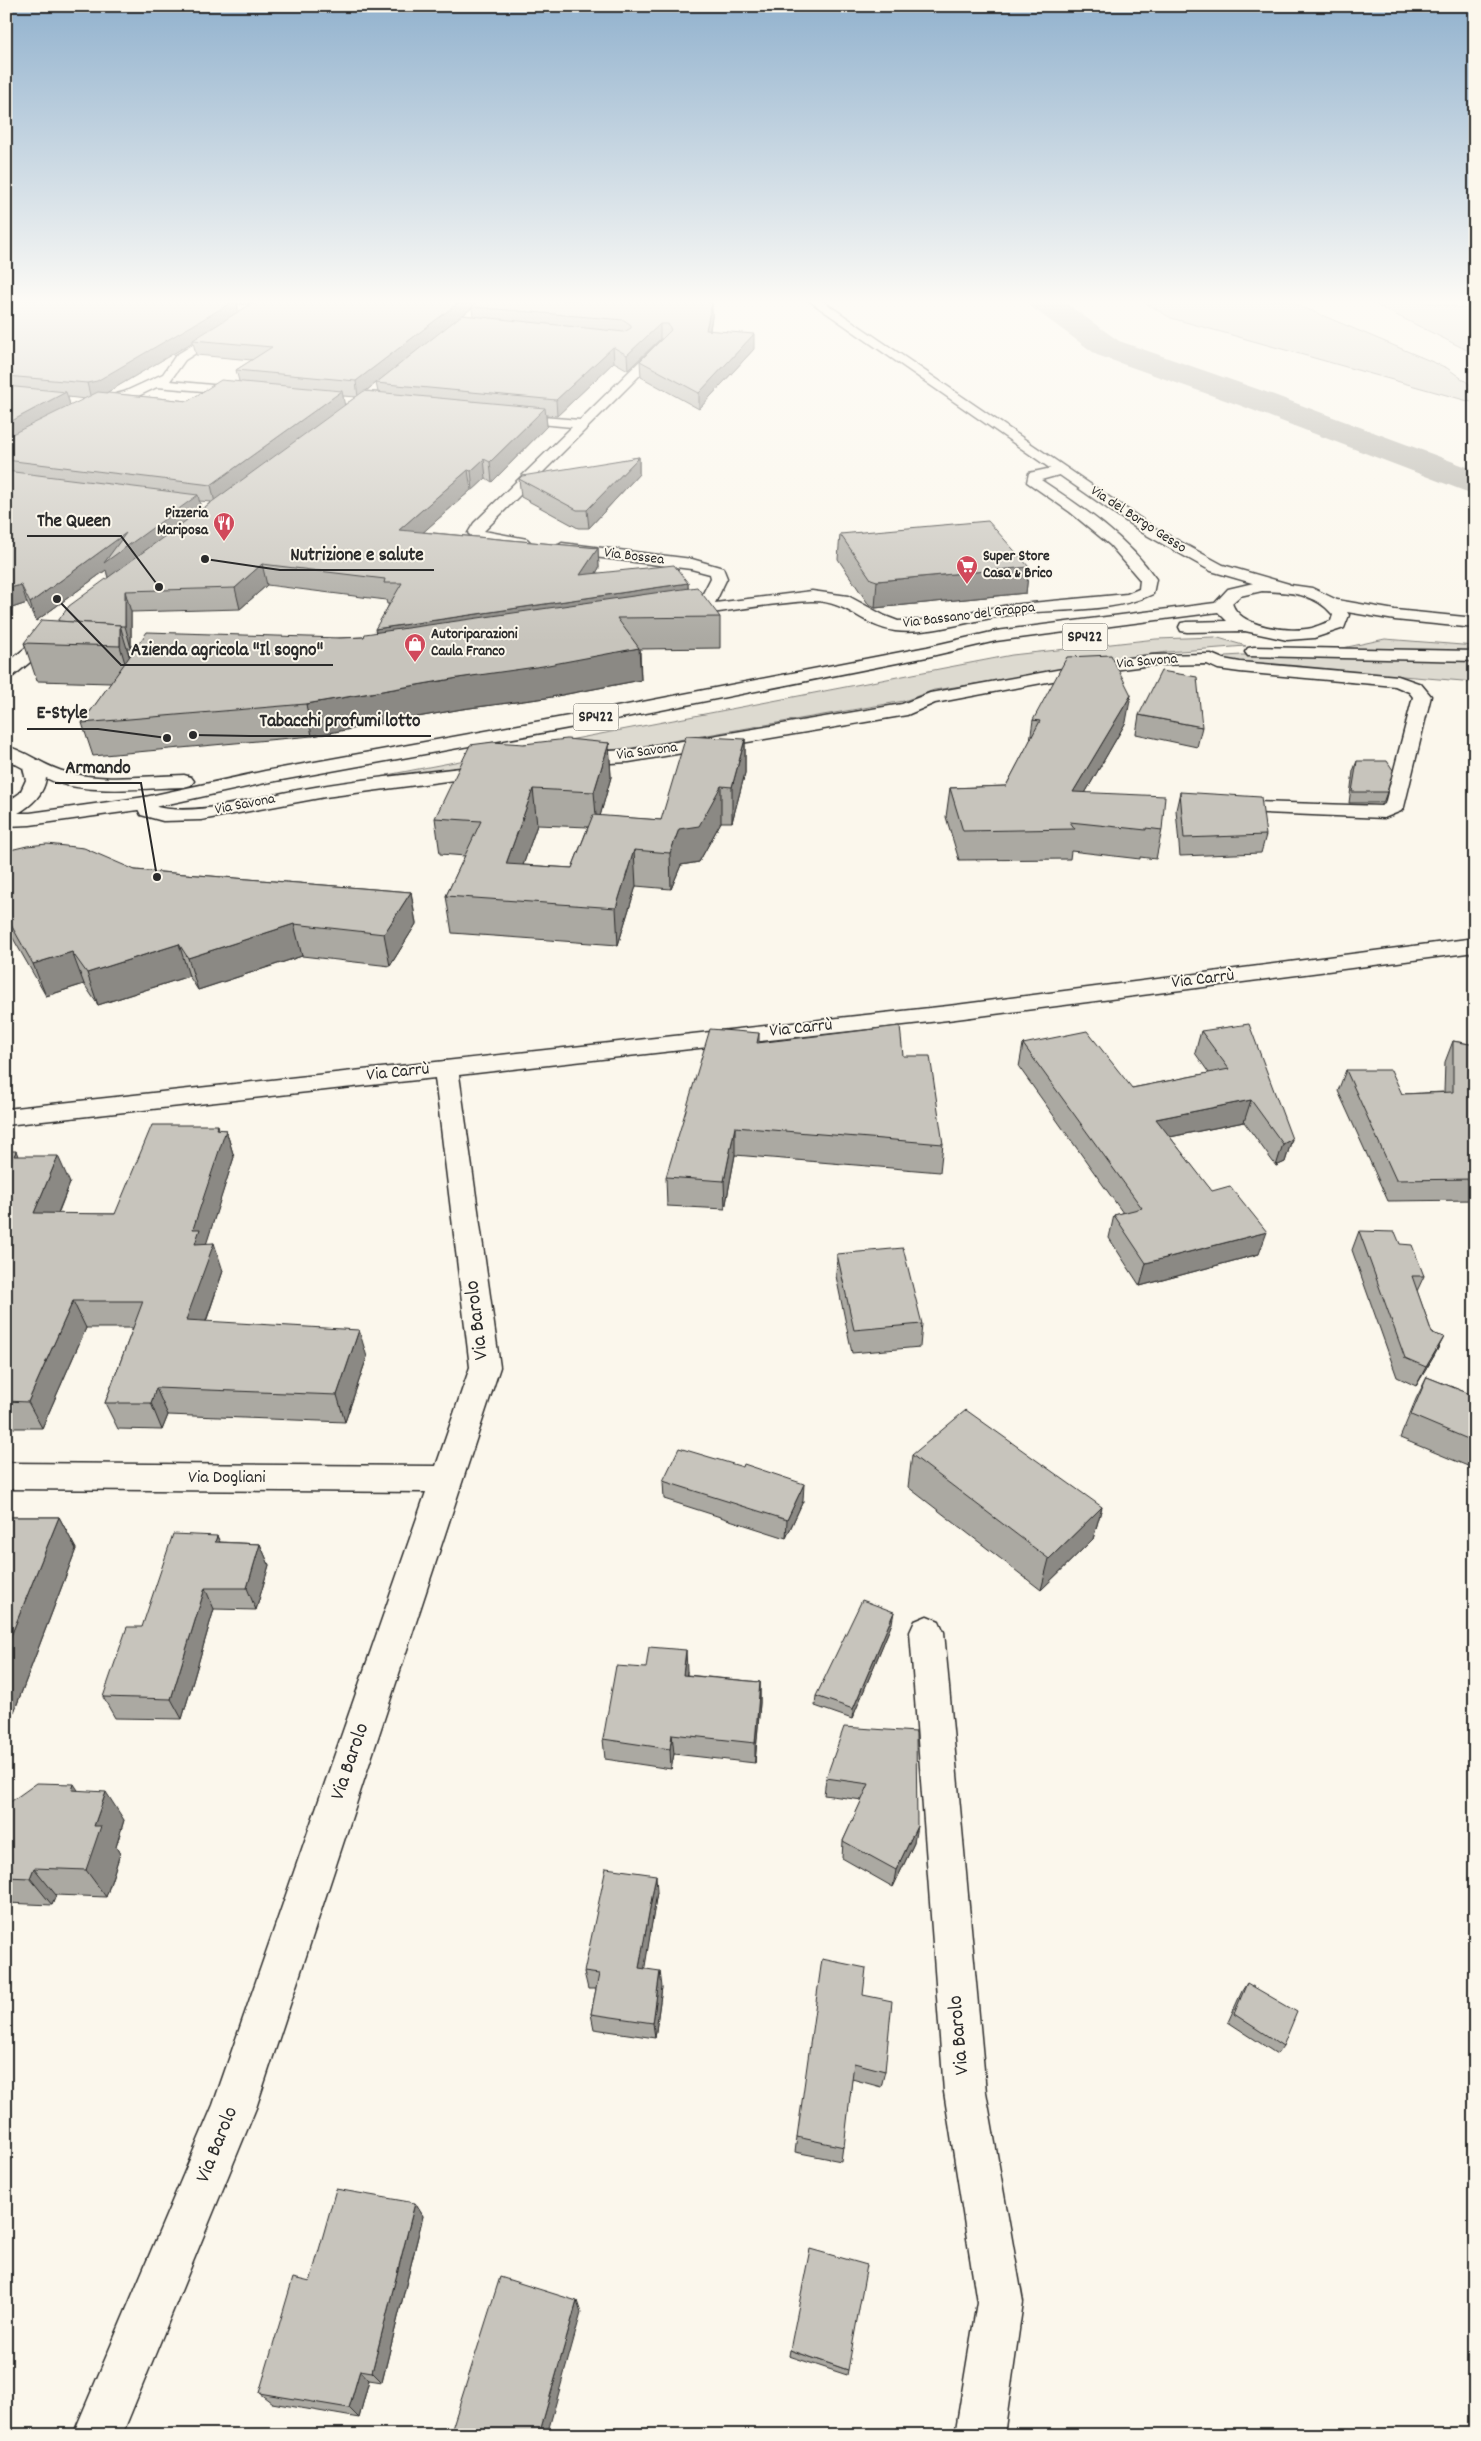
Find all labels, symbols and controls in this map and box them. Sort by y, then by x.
street label: Via del Borgo Gesso [1086,481,1191,560]
callout: The Queen [27,502,121,536]
place label: Pizzeria Mariposa [157,503,209,542]
text: The Queen [37,509,111,536]
restaurant icon: Pizzeria Mariposa [212,511,236,542]
callout: Nutrizione e salute [280,536,434,570]
street label: Via Bossea [603,542,666,572]
text: Nutrizione e salute [290,543,424,570]
place label: Super Store Casa & Brico [983,546,1053,585]
supermarket icon: Super Store Casa & Brico [955,554,979,585]
street label: Via Bassano del Grappa [902,597,1037,635]
place label: Autoriparazioni Caula Franco [431,624,518,663]
road number: SP422 [1062,624,1108,650]
callout: Azienda agricola "Il sogno" [121,631,333,665]
shop icon: Autoriparazioni Caula Franco [403,632,427,663]
text: Azienda agricola "Il sogno" [131,638,323,665]
street label: Via Savona [1116,648,1179,676]
callout: E-Style [27,695,98,729]
text: E-Style [36,701,88,728]
callout: Tabacchi profumi lotto [250,702,431,736]
road number: SP422 [574,704,618,730]
text: Tabacchi profumi lotto [260,709,421,736]
street label: Via Savona [615,737,680,767]
callout: Armando [55,749,141,783]
text: Armando [65,756,131,783]
street label: Via Savona [213,788,278,822]
street label: Via Carrù [1170,964,1236,996]
street label: Via Carrù [768,1013,834,1045]
street label: Via Carrù [365,1057,431,1089]
street label: Via Barolo [458,1279,498,1361]
street label: Via Dogliani [188,1466,266,1491]
street label: Via Barolo [324,1719,378,1805]
street label: Via Barolo [942,1994,978,2076]
street label: Via Barolo [189,2102,247,2188]

